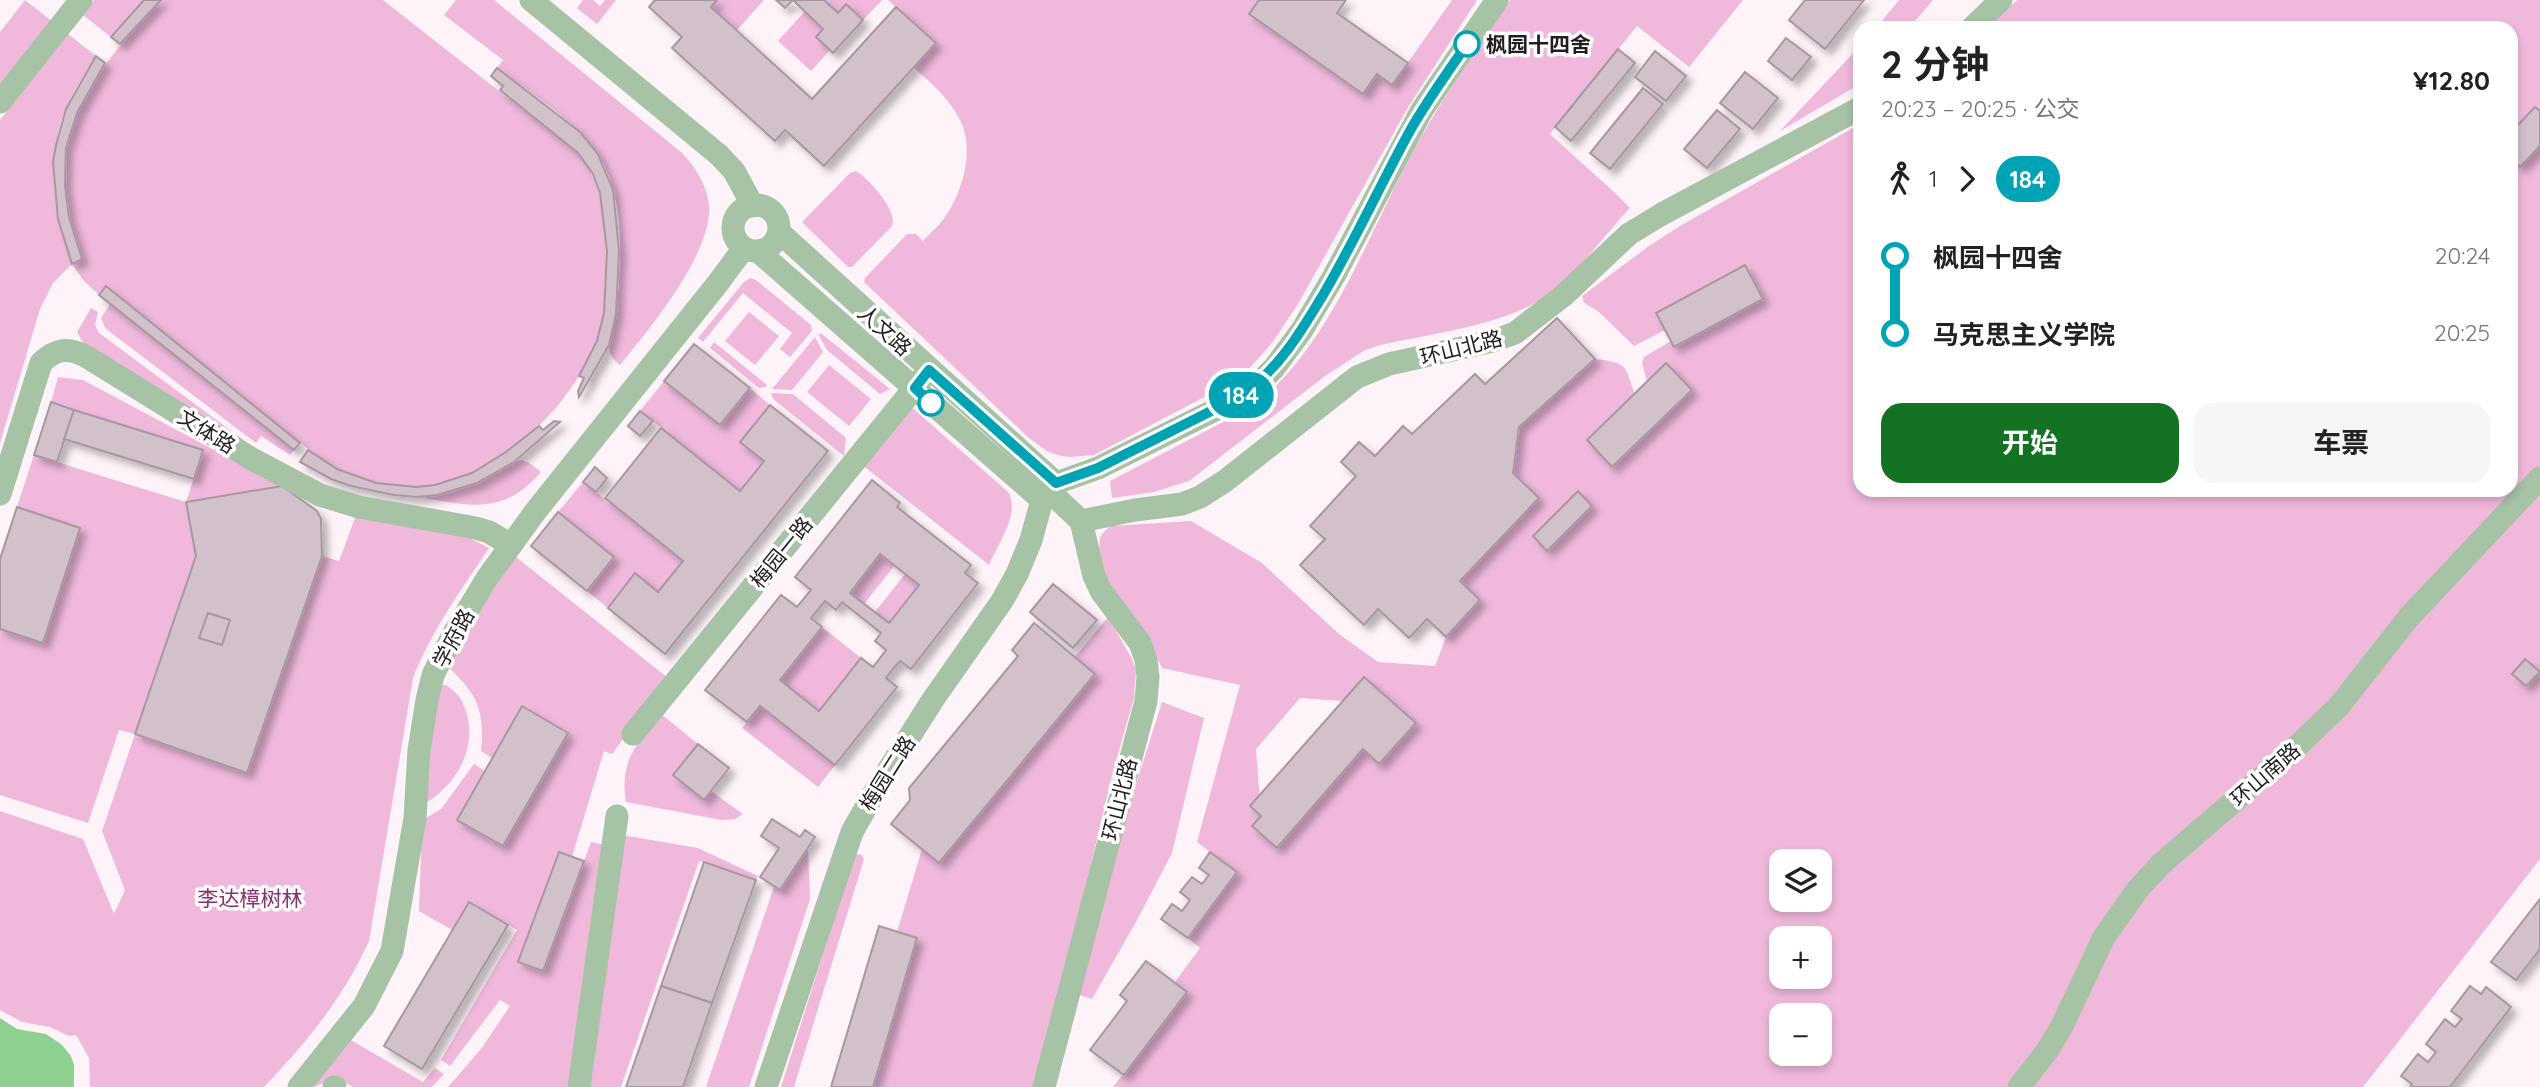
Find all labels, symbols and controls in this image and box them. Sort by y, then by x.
marker: 枫园十四舍 [1454,31,1480,57]
place label: 枫园十四舍 [1486,31,1591,57]
text: 2 分钟 [1881,40,1989,88]
text: ¥12.80 [2413,64,2490,97]
text: 20:23 – 20:25 · 公交 [1881,94,2080,123]
icon: walk [1881,160,1919,198]
icon: forward [1948,160,1986,198]
text: 1 [1929,164,1938,193]
text: 184 [2010,164,2046,194]
text: 枫园十四舍 [1933,241,2063,274]
text: 20:24 [2435,241,2490,270]
street label: 人文路 [853,299,917,361]
text: 马克思主义学院 [1933,318,2115,351]
text: 20:25 [2434,318,2490,347]
street label: 环山北路 [1417,324,1505,370]
line badge: 184 [1201,372,1281,418]
text: 184 [1223,380,1259,410]
unlabelled marker [918,390,944,416]
street label: 文体路 [173,403,241,459]
button: 开始 [1881,403,2179,483]
button: 车票 [2193,403,2490,483]
street label: 梅园一路 [744,511,818,593]
street label: 学府路 [427,604,479,672]
street label: 梅园二路 [854,730,920,816]
street label: 环山南路 [2225,737,2305,811]
street label: 环山北路 [1096,755,1142,843]
map controls [1769,849,1832,1066]
button: layers [1769,849,1832,912]
park label: 李达樟树林 [198,885,303,911]
button: + [1769,926,1832,989]
button: − [1769,1003,1832,1066]

